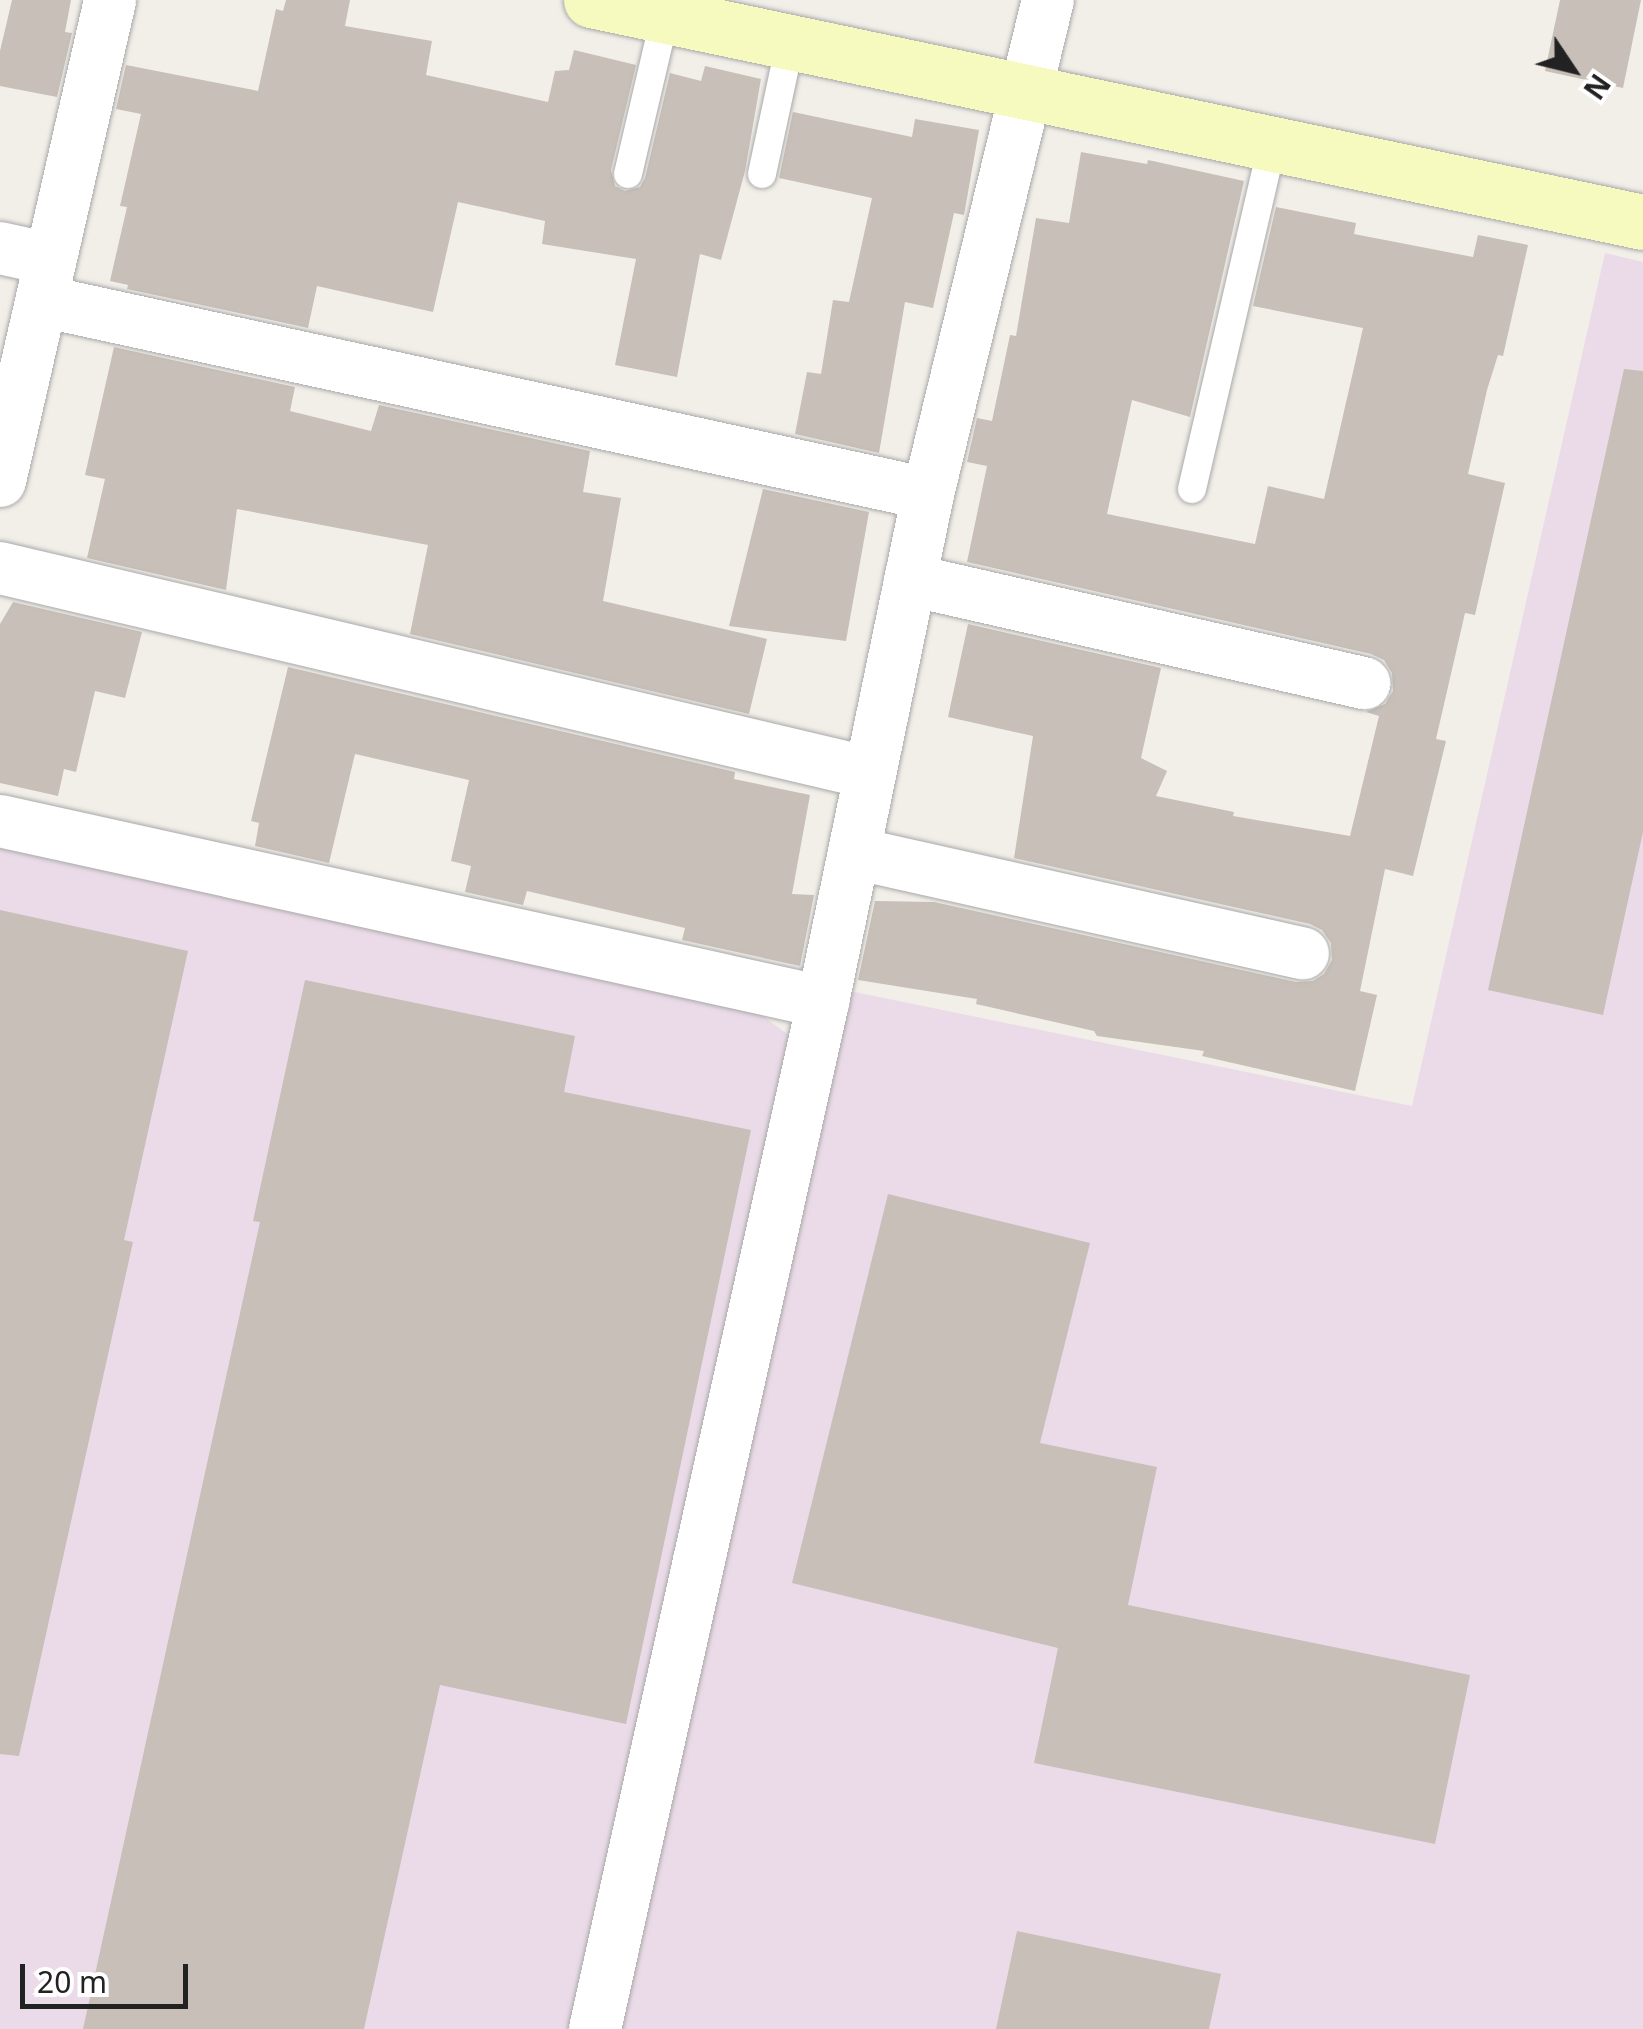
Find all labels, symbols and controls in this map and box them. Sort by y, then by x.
north arrow [1523,20,1623,120]
text: N [1575,67,1620,107]
scale bar [25,1944,192,2006]
text: 20 m [37,1961,107,2002]

